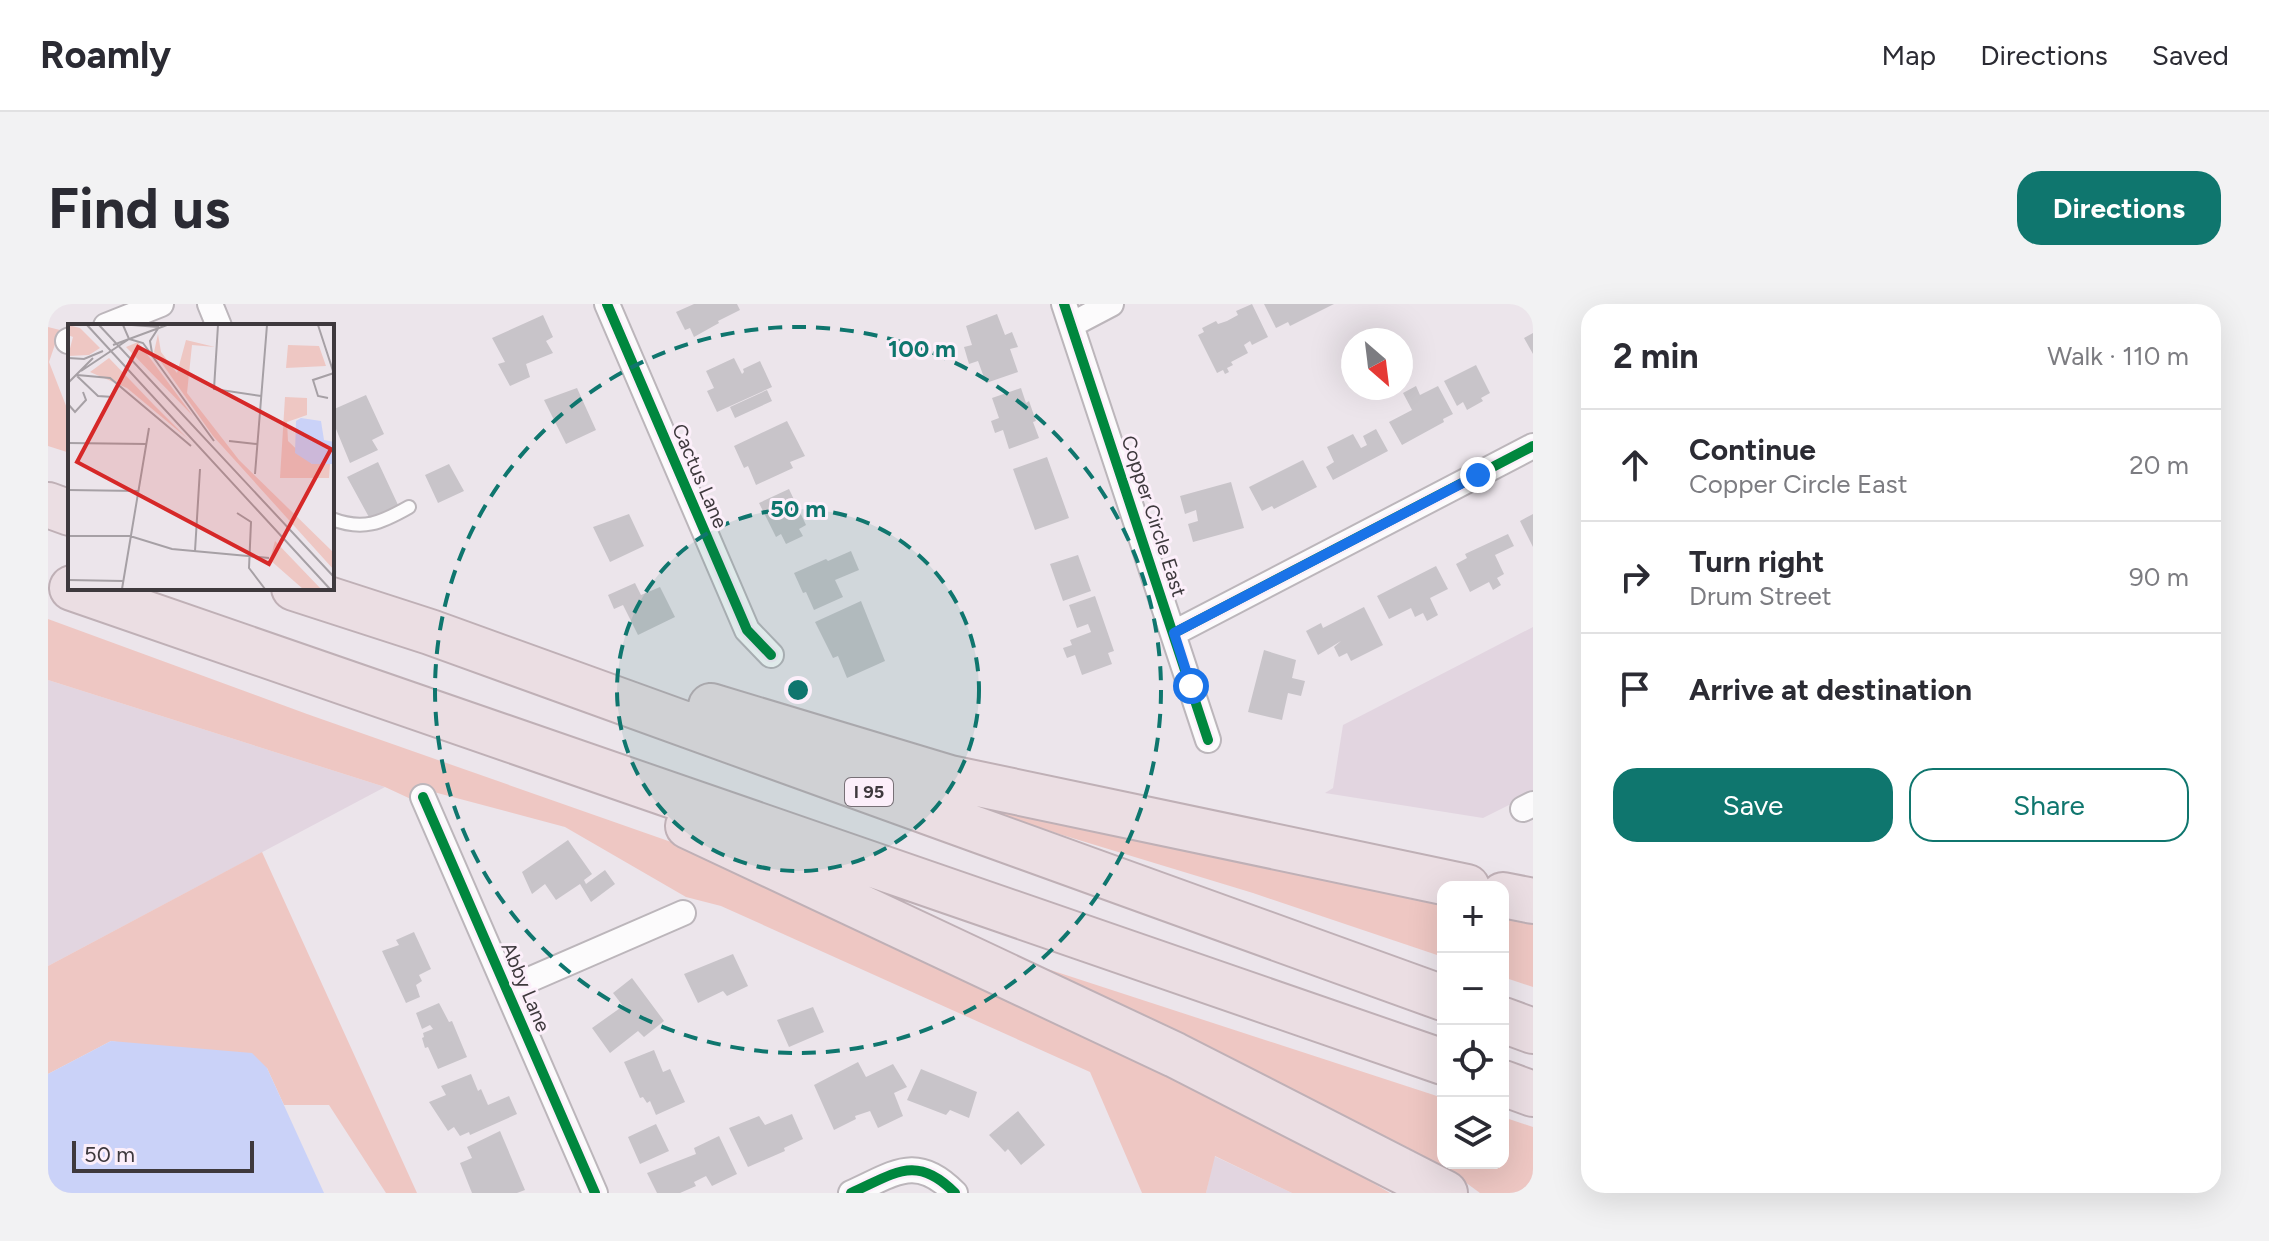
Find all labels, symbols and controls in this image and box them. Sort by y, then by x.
text: Roamly [40,32,171,78]
text: Map [1882,38,1936,72]
text: Directions [1980,38,2108,72]
text: Saved [2152,38,2229,72]
button: Directions [2017,171,2221,245]
text: Find us [48,175,230,242]
inset map [68,324,334,590]
north arrow [1341,328,1413,400]
text: 100 m [888,334,956,363]
text: 2 min [1613,336,1699,377]
text: Walk · 110 m [2047,340,2189,372]
street label: Cactus Lane [667,420,733,532]
text: Continue [1689,431,1816,468]
street label: Copper Circle East [1117,432,1191,600]
icon: ahead [1613,443,1657,487]
text: 20 m [2129,449,2189,481]
route end [1460,457,1496,493]
text: Copper Circle East [1689,468,1908,500]
text: 50 m [770,494,826,523]
text: Turn right [1689,543,1824,580]
icon: right [1613,555,1657,599]
text: 90 m [2129,561,2189,593]
text: Drum Street [1689,580,1832,612]
icon: arrive [1613,667,1657,711]
route start [1173,668,1209,704]
text: Arrive at destination [1689,671,1972,708]
centre of rings [784,676,812,704]
button: Save [1613,768,1893,842]
button: Share [1909,768,2189,842]
road number: I 95 [845,778,893,806]
map controls [1437,881,1509,1169]
button: + [1437,881,1509,953]
street label: Abby Lane [496,939,556,1035]
button: − [1437,953,1509,1025]
button: locate [1437,1025,1509,1097]
button: layers [1437,1097,1509,1169]
scale bar [72,1137,254,1173]
text: 50 m [84,1141,135,1168]

